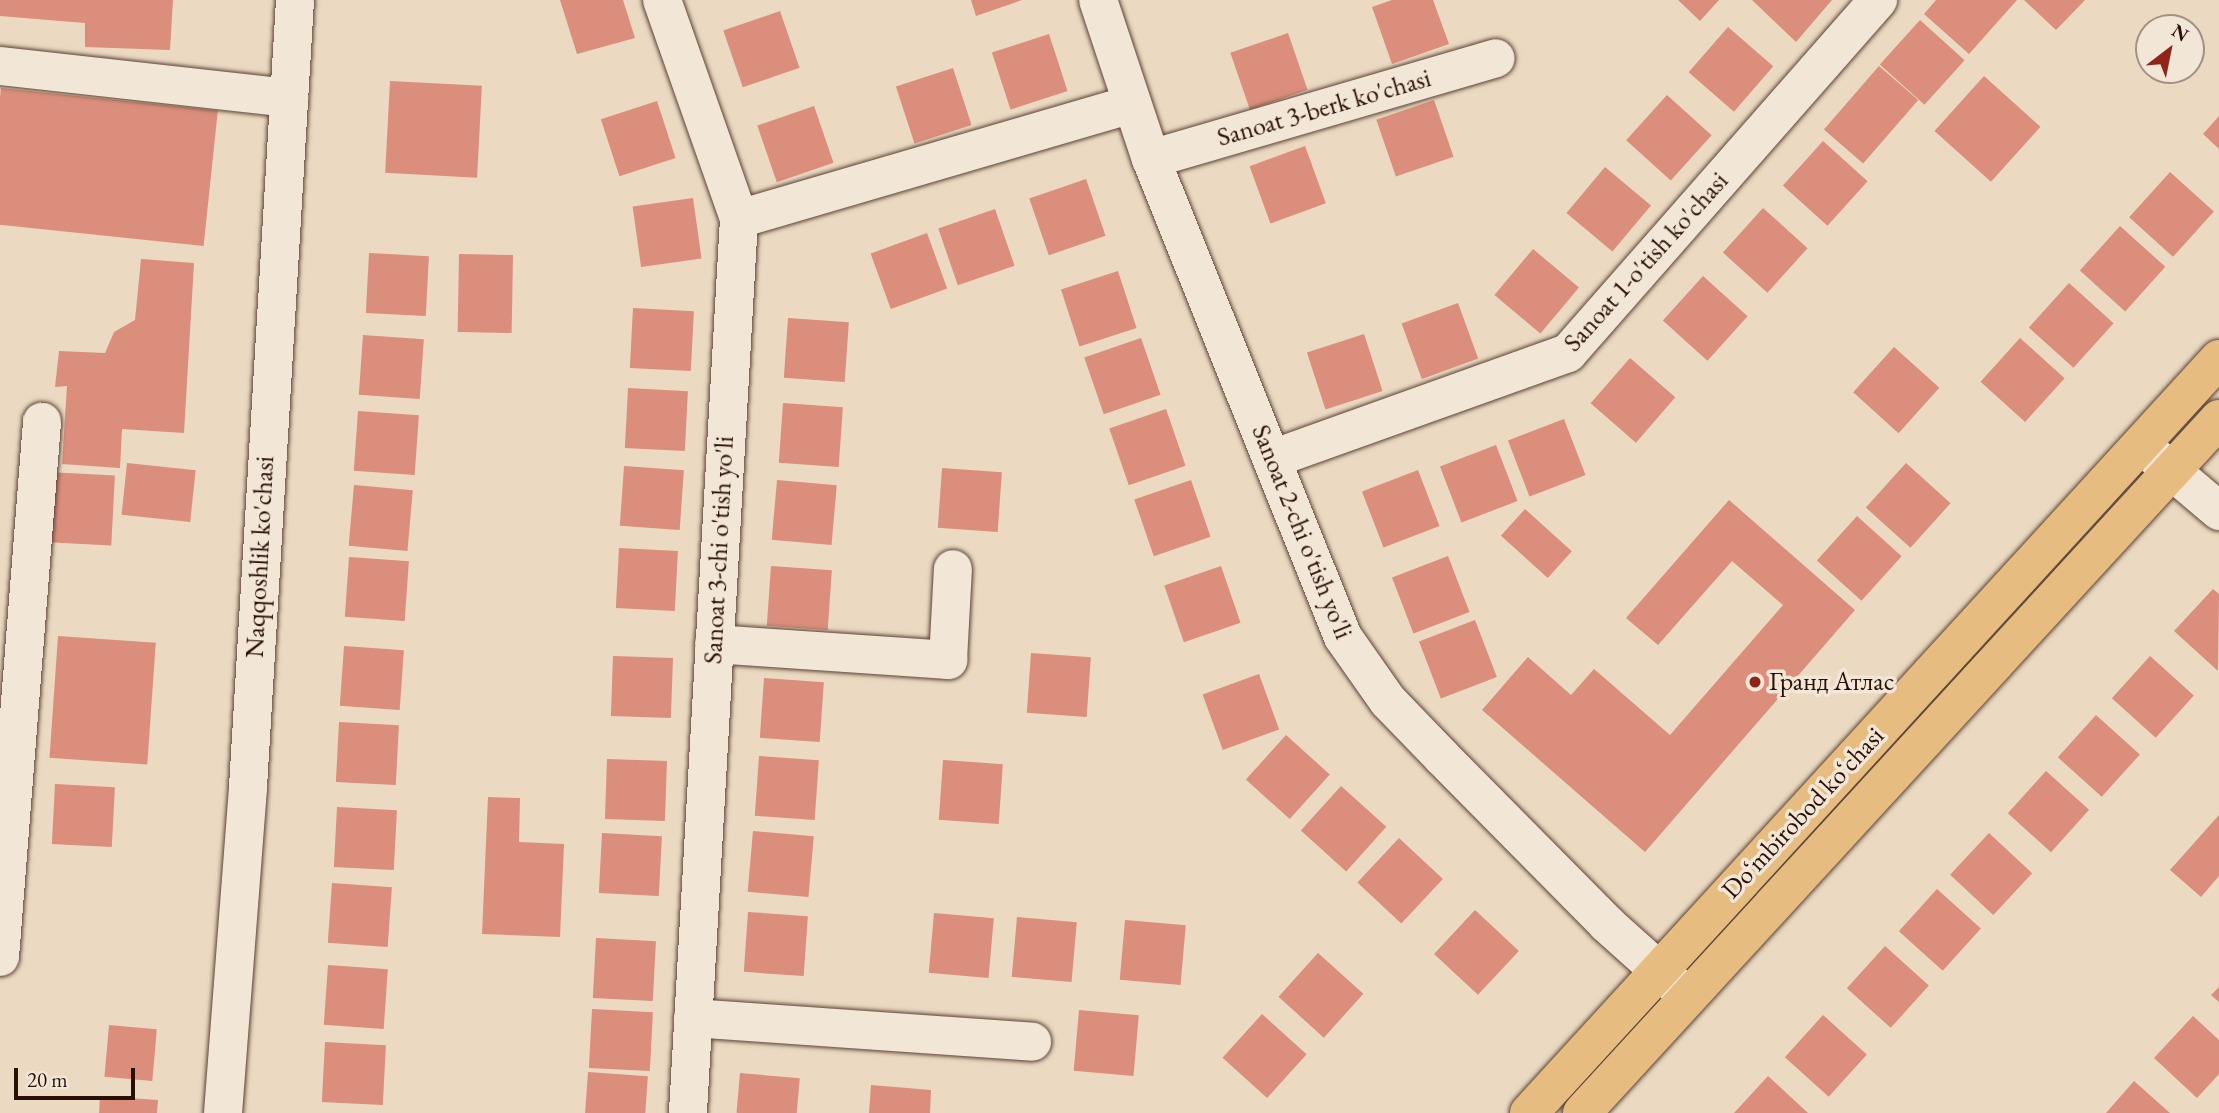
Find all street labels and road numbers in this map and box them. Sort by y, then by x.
street label: Sanoat 3-berk ko'chasi [1214,63,1434,153]
street label: Sanoat 1-o'tish ko'chasi [1557,166,1735,358]
street label: Sanoat 2-chi o'tish yo'li [1245,420,1359,644]
street label: Sanoat 3-chi o'tish yo'li [697,435,741,665]
street label: Naqqoshlik ko'chasi [239,455,281,659]
street label: Doʻmbirobod koʻchasi [1715,721,1891,905]

